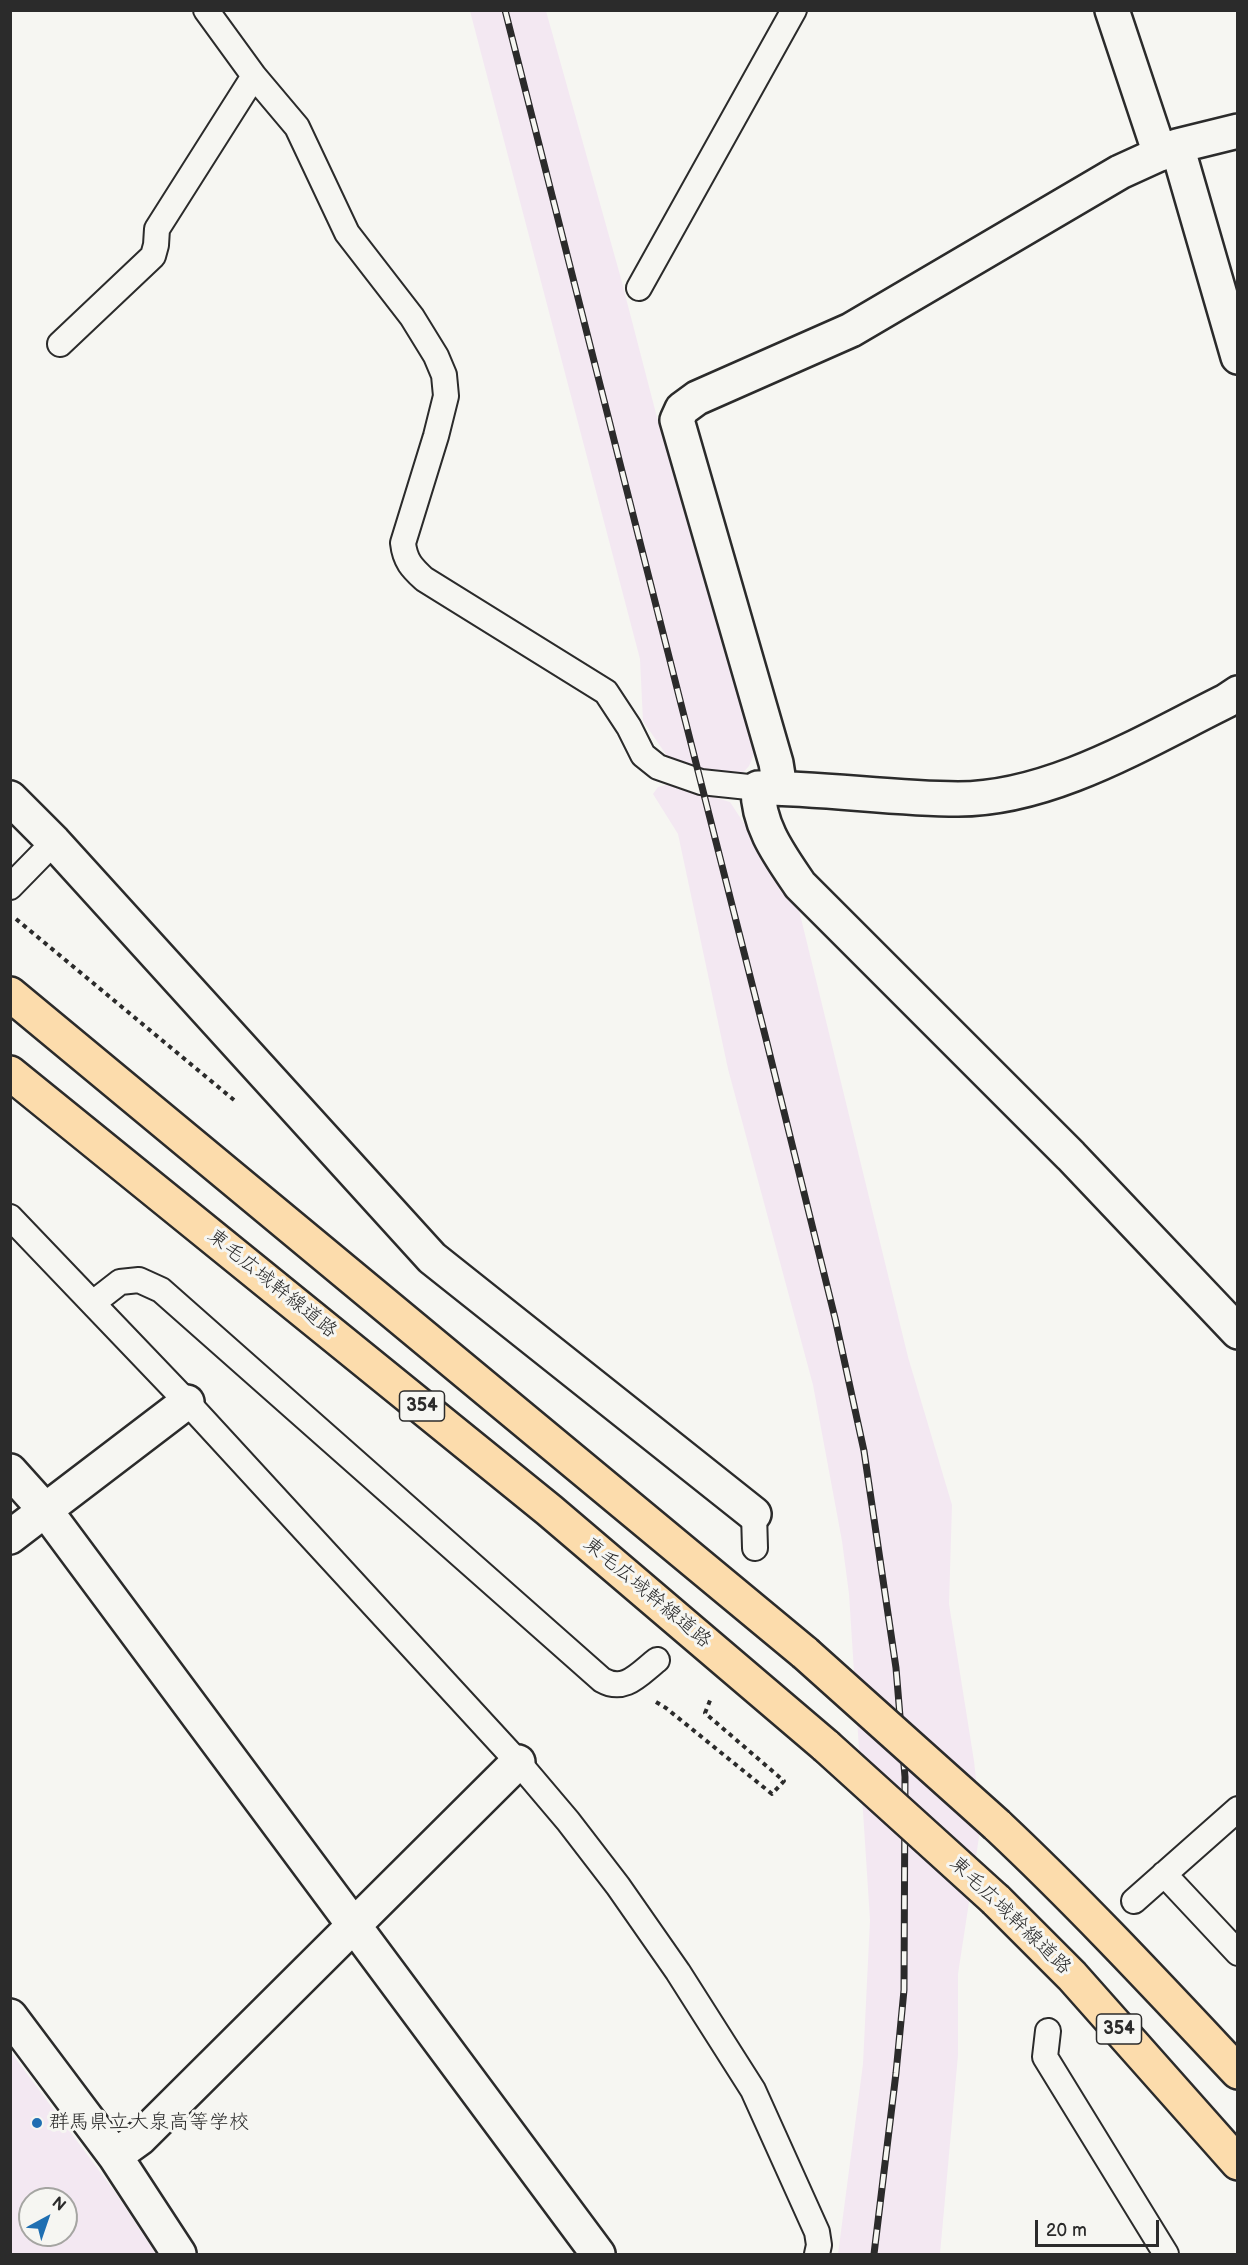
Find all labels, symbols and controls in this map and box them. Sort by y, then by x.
street label: 東毛広域幹線道路 [202,1224,342,1344]
road number: 354 [400,1391,444,1421]
street label: 東毛広域幹線道路 [578,1532,716,1654]
street label: 東毛広域幹線道路 [944,1852,1076,1980]
road number: 354 [1096,2014,1142,2044]
place label: 群馬県立大泉高等学校 [49,2111,249,2135]
marker: 群馬県立大泉高等学校 [30,2116,44,2130]
north arrow [18,2187,78,2247]
text: N [48,2193,69,2216]
scale bar [1038,2208,1162,2246]
text: 20 m [1046,2220,1087,2241]

